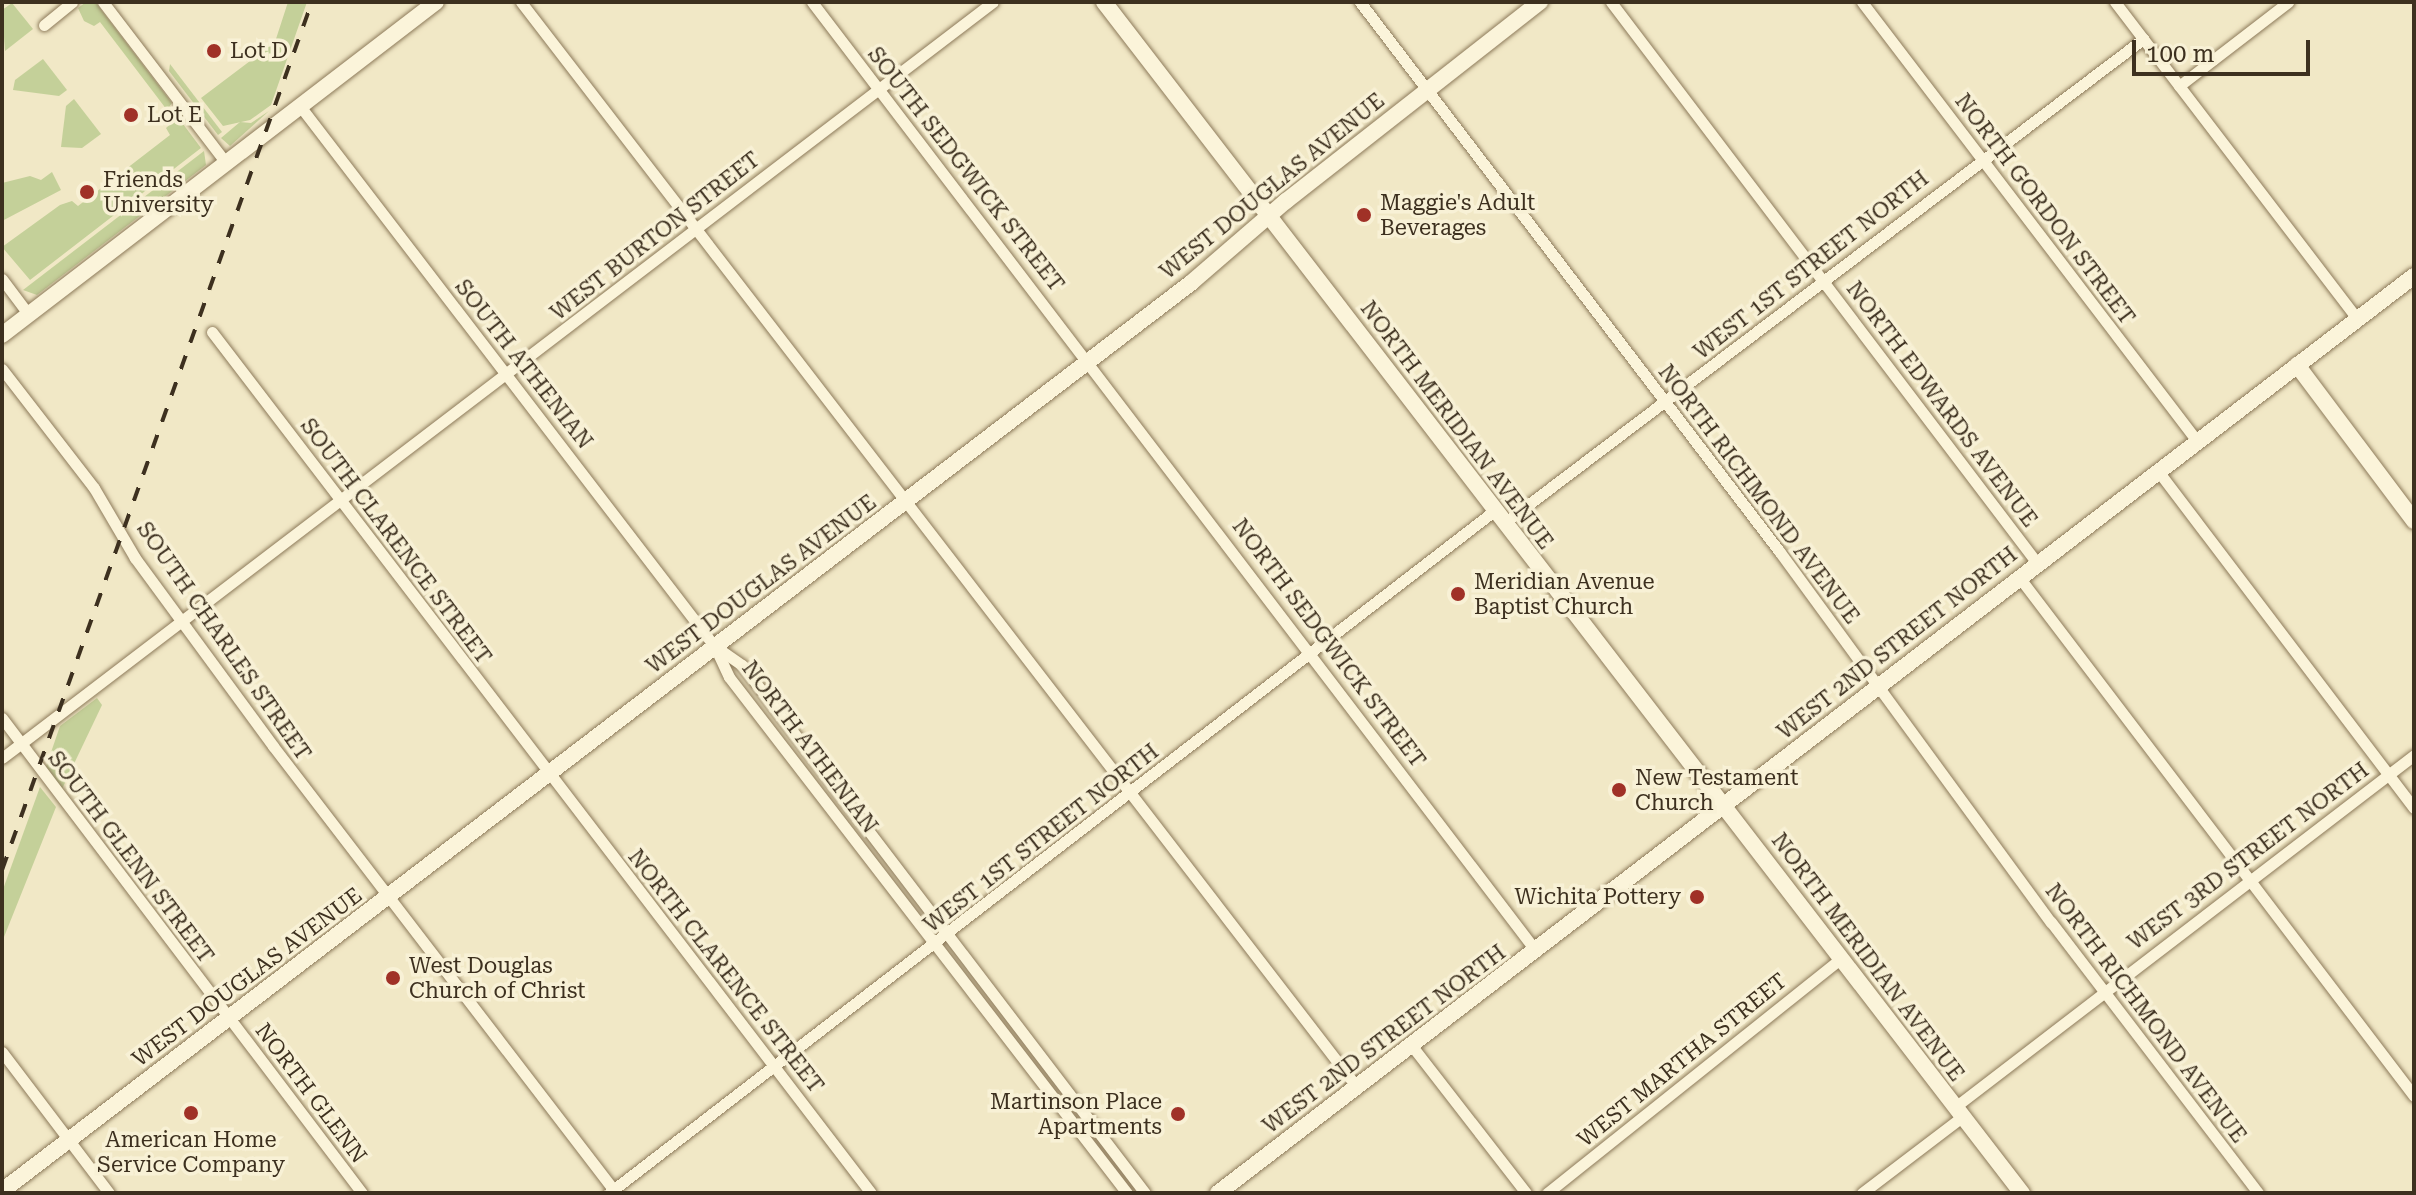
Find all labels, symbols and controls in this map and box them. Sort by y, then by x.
scale bar [2136,24,2314,74]
place label: Lot D [230,38,288,64]
text: 100 m [2146,40,2214,68]
street label: SOUTH SEDGWICK STREET [862,41,1070,297]
marker: Lot D [205,42,223,60]
street label: WEST DOUGLAS AVENUE [1155,87,1389,285]
street label: NORTH GORDON STREET [1950,88,2140,330]
place label: Lot E [147,102,202,128]
marker: Lot E [122,106,140,124]
street label: WEST BURTON STREET [545,146,765,326]
street label: WEST 1ST STREET NORTH [1688,165,1934,365]
place label: Friends University [103,166,214,218]
marker: Friends University [78,183,96,201]
place label: Maggie's Adult Beverages [1380,189,1535,240]
marker: Maggie's Adult Beverages [1355,206,1373,224]
street label: SOUTH ATHENIAN [450,274,598,454]
street label: NORTH EDWARDS AVENUE [1841,276,2043,532]
street label: NORTH MERIDIAN AVENUE [1355,296,1559,554]
street label: NORTH RICHMOND AVENUE [1653,359,1865,629]
street label: SOUTH CLARENCE STREET [295,413,497,669]
street label: WEST DOUGLAS AVENUE [641,489,881,679]
street label: NORTH SEDGWICK STREET [1227,513,1431,773]
street label: SOUTH CHARLES STREET [131,517,317,765]
street label: WEST 2ND STREET NORTH [1772,541,2022,745]
place label: Meridian Avenue Baptist Church [1474,568,1655,620]
marker: Meridian Avenue Baptist Church [1449,585,1467,603]
street label: NORTH ATHENIAN [737,656,883,838]
street label: WEST 1ST STREET NORTH [918,738,1164,938]
street label: SOUTH GLENN STREET [43,746,219,968]
street label: WEST 3RD STREET NORTH [2122,757,2374,955]
place label: New Testament Church [1635,764,1798,816]
marker: New Testament Church [1610,781,1628,799]
street label: NORTH MERIDIAN AVENUE [1766,828,1970,1086]
street label: NORTH CLARENCE STREET [623,844,829,1098]
street label: NORTH RICHMOND AVENUE [2040,878,2252,1148]
street label: WEST DOUGLAS AVENUE [127,882,367,1072]
place label: Wichita Pottery [1514,884,1681,910]
marker: Wichita Pottery [1688,888,1706,906]
street label: WEST 2ND STREET NORTH [1257,939,1511,1139]
place label: West Douglas Church of Christ [409,952,586,1004]
street label: WEST MARTHA STREET [1572,967,1792,1153]
marker: West Douglas Church of Christ [384,969,402,987]
street label: NORTH GLENN [250,1018,372,1168]
place label: Martinson Place Apartments [990,1088,1162,1140]
marker: American Home Service Company [182,1104,200,1122]
marker: Martinson Place Apartments [1169,1105,1187,1123]
place label: American Home Service Company [97,1126,285,1178]

